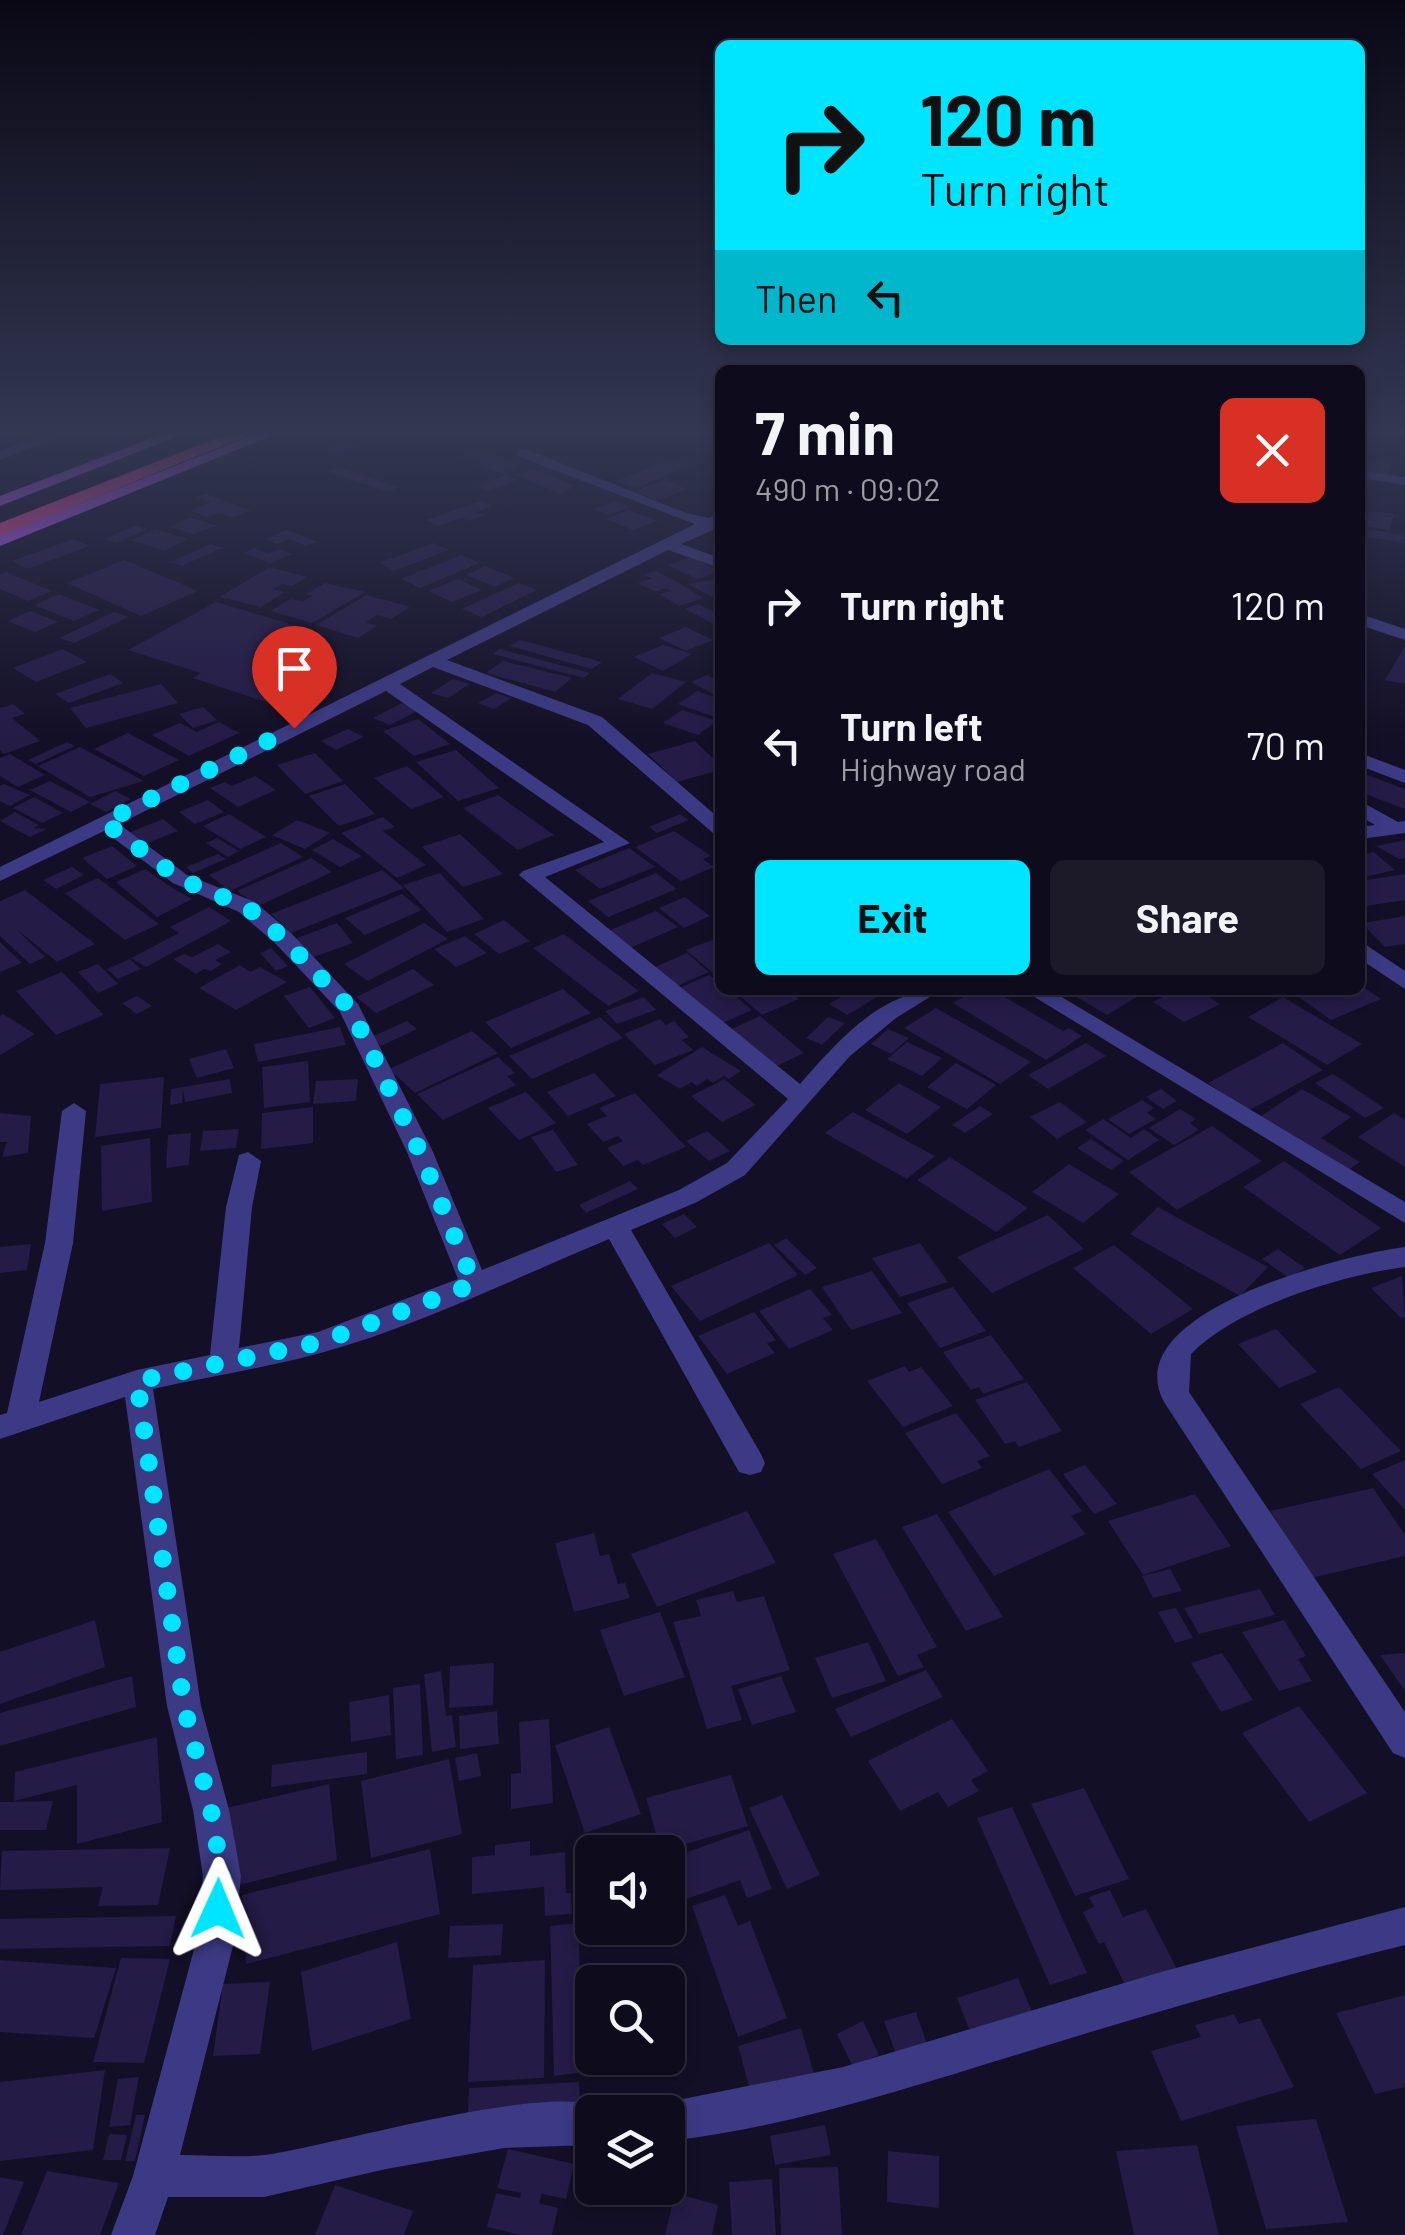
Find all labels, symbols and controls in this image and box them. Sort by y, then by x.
text: 120 m [920,76,1096,160]
icon: right [755,80,885,210]
text: Turn right [920,161,1110,215]
icon: left [858,270,913,325]
text: Then [755,275,838,321]
text: 7 min [755,395,895,467]
button: close [1220,398,1325,503]
text: 490 m · 09:02 [755,469,941,507]
icon: right [755,578,810,633]
text: Turn right [840,582,1005,628]
text: 120 m [1231,582,1325,628]
pin [252,626,337,729]
icon: arrive [267,641,322,696]
text: Turn left [840,703,983,749]
icon: left [755,718,810,773]
text: 70 m [1247,722,1325,768]
text: Highway road [840,749,1026,787]
button: Exit [755,860,1030,975]
button: Share [1050,860,1325,975]
map controls [575,1835,685,2205]
button: sound [575,1835,685,1945]
position arrow [166,1857,270,1961]
button: search [575,1965,685,2075]
button: layers [575,2095,685,2205]

